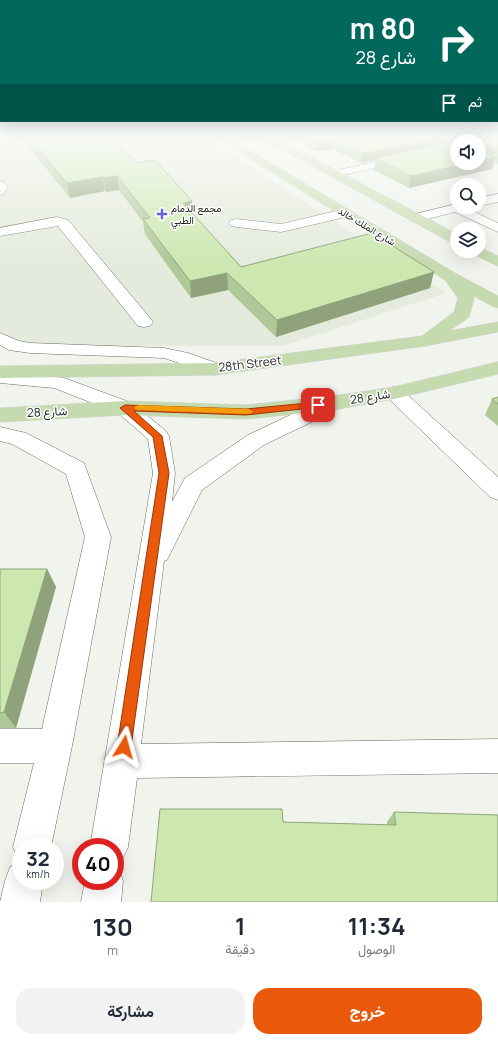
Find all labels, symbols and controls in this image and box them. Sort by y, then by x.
text: 80 m [350,9,416,47]
icon: right [430,16,482,68]
text: شارع 28 [355,45,416,69]
text: ثم [468,91,482,112]
icon: arrive [438,92,460,114]
map controls [450,134,486,258]
button: sound [450,134,486,170]
button: search [450,178,486,214]
place label: مجمع الدمام الطبي [171,201,221,229]
street label: شارع الملك خالد [336,203,398,249]
marker: مجمع الدمام الطبي [156,208,168,220]
button: layers [450,222,486,258]
street label: 28th Street [217,351,283,376]
street label: شارع 28 [349,385,391,409]
pin [301,388,335,422]
icon: arrive [307,394,329,416]
street label: شارع 28 [26,402,68,422]
position arrow [103,726,145,768]
speed limit sign: 40 [72,838,124,890]
text: 32 [26,845,50,872]
text: km/h [26,867,50,881]
text: 1 [235,909,245,942]
text: 11:34 [348,909,406,942]
text: 130 [92,910,133,943]
text: دقيقة [225,940,255,958]
text: الوصول [358,940,395,958]
text: m [107,941,118,959]
button: مشاركة [16,988,245,1034]
button: خروج [253,988,482,1034]

